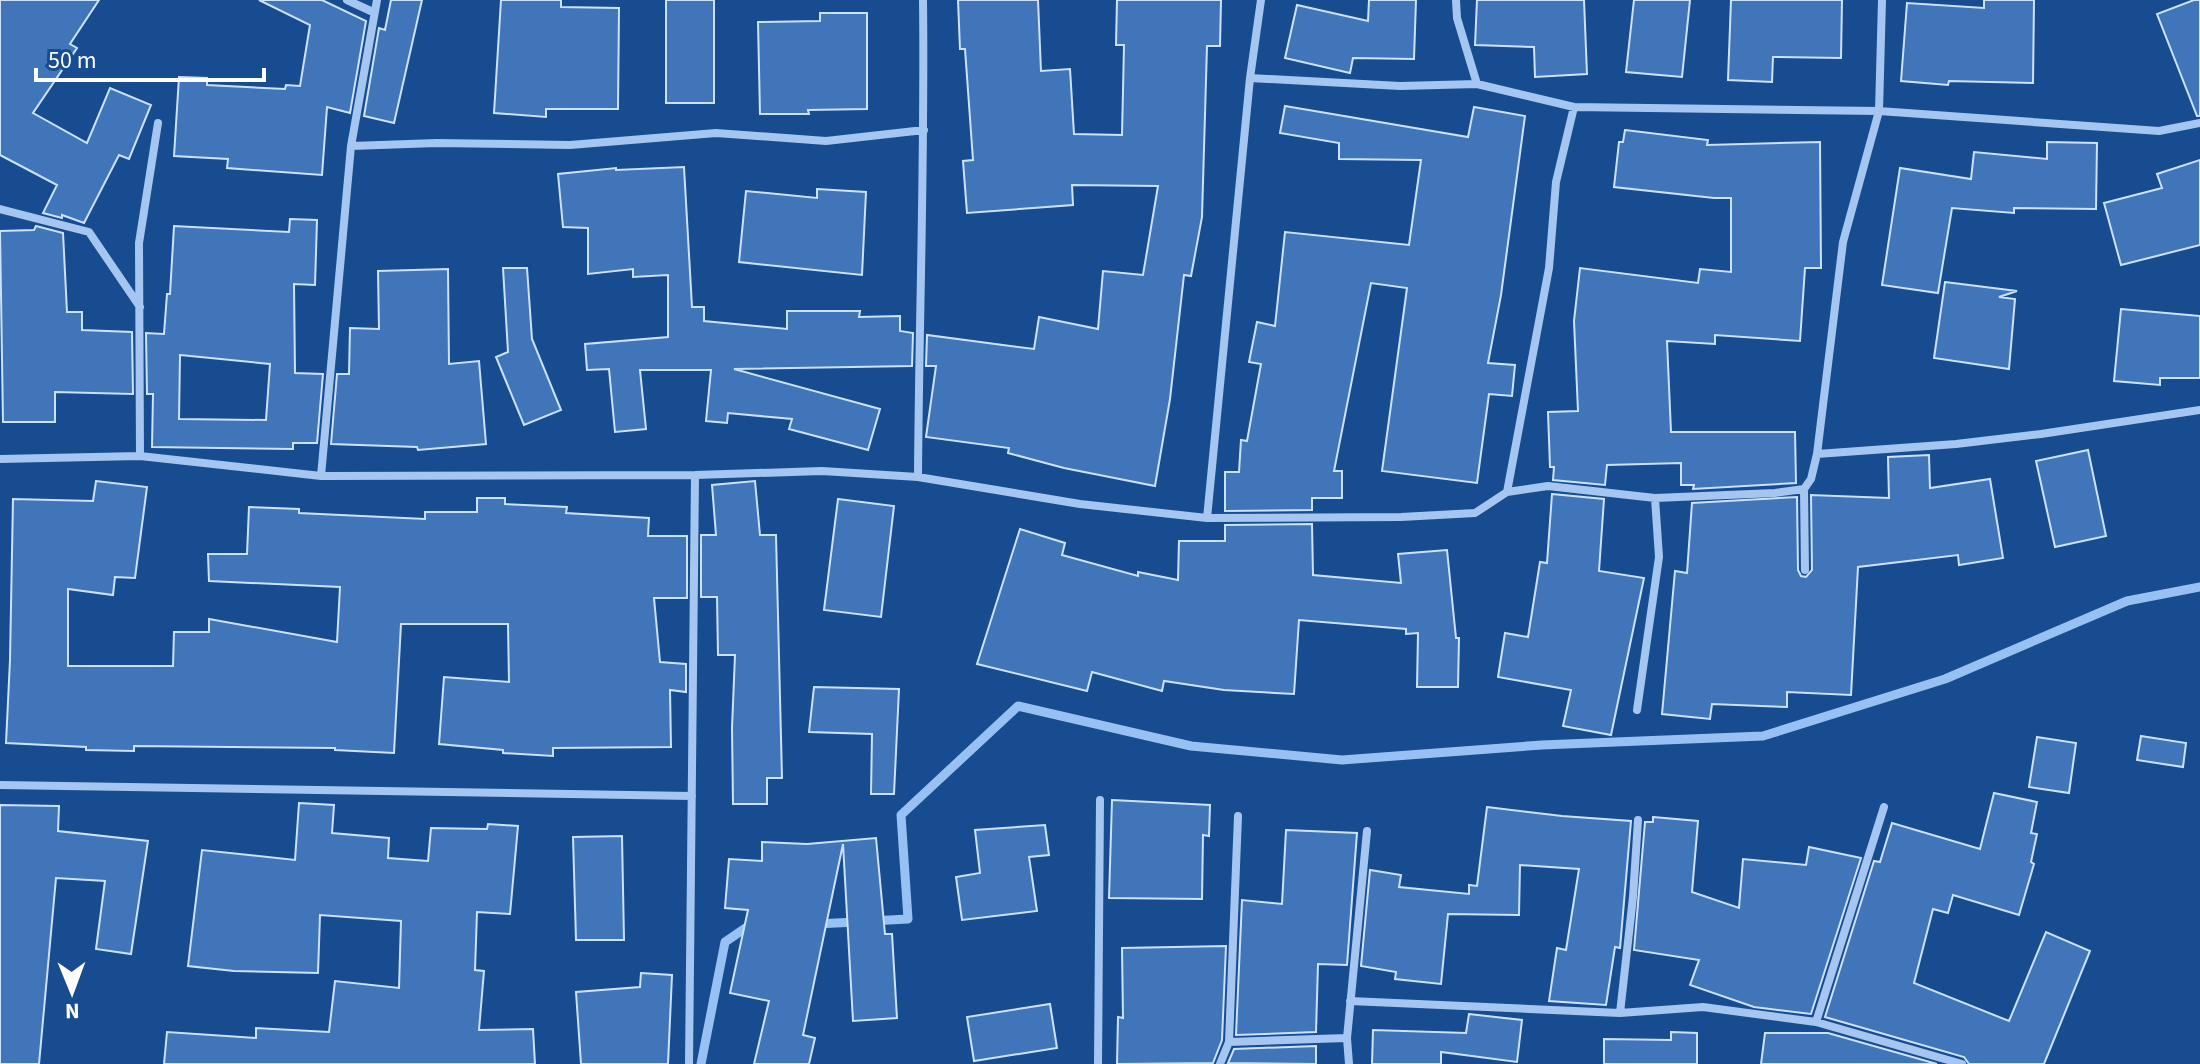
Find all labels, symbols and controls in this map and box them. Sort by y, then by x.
scale bar [36,32,264,82]
text: 50 m [48,43,97,78]
north arrow [32,952,112,1032]
text: N [65,995,80,1027]

